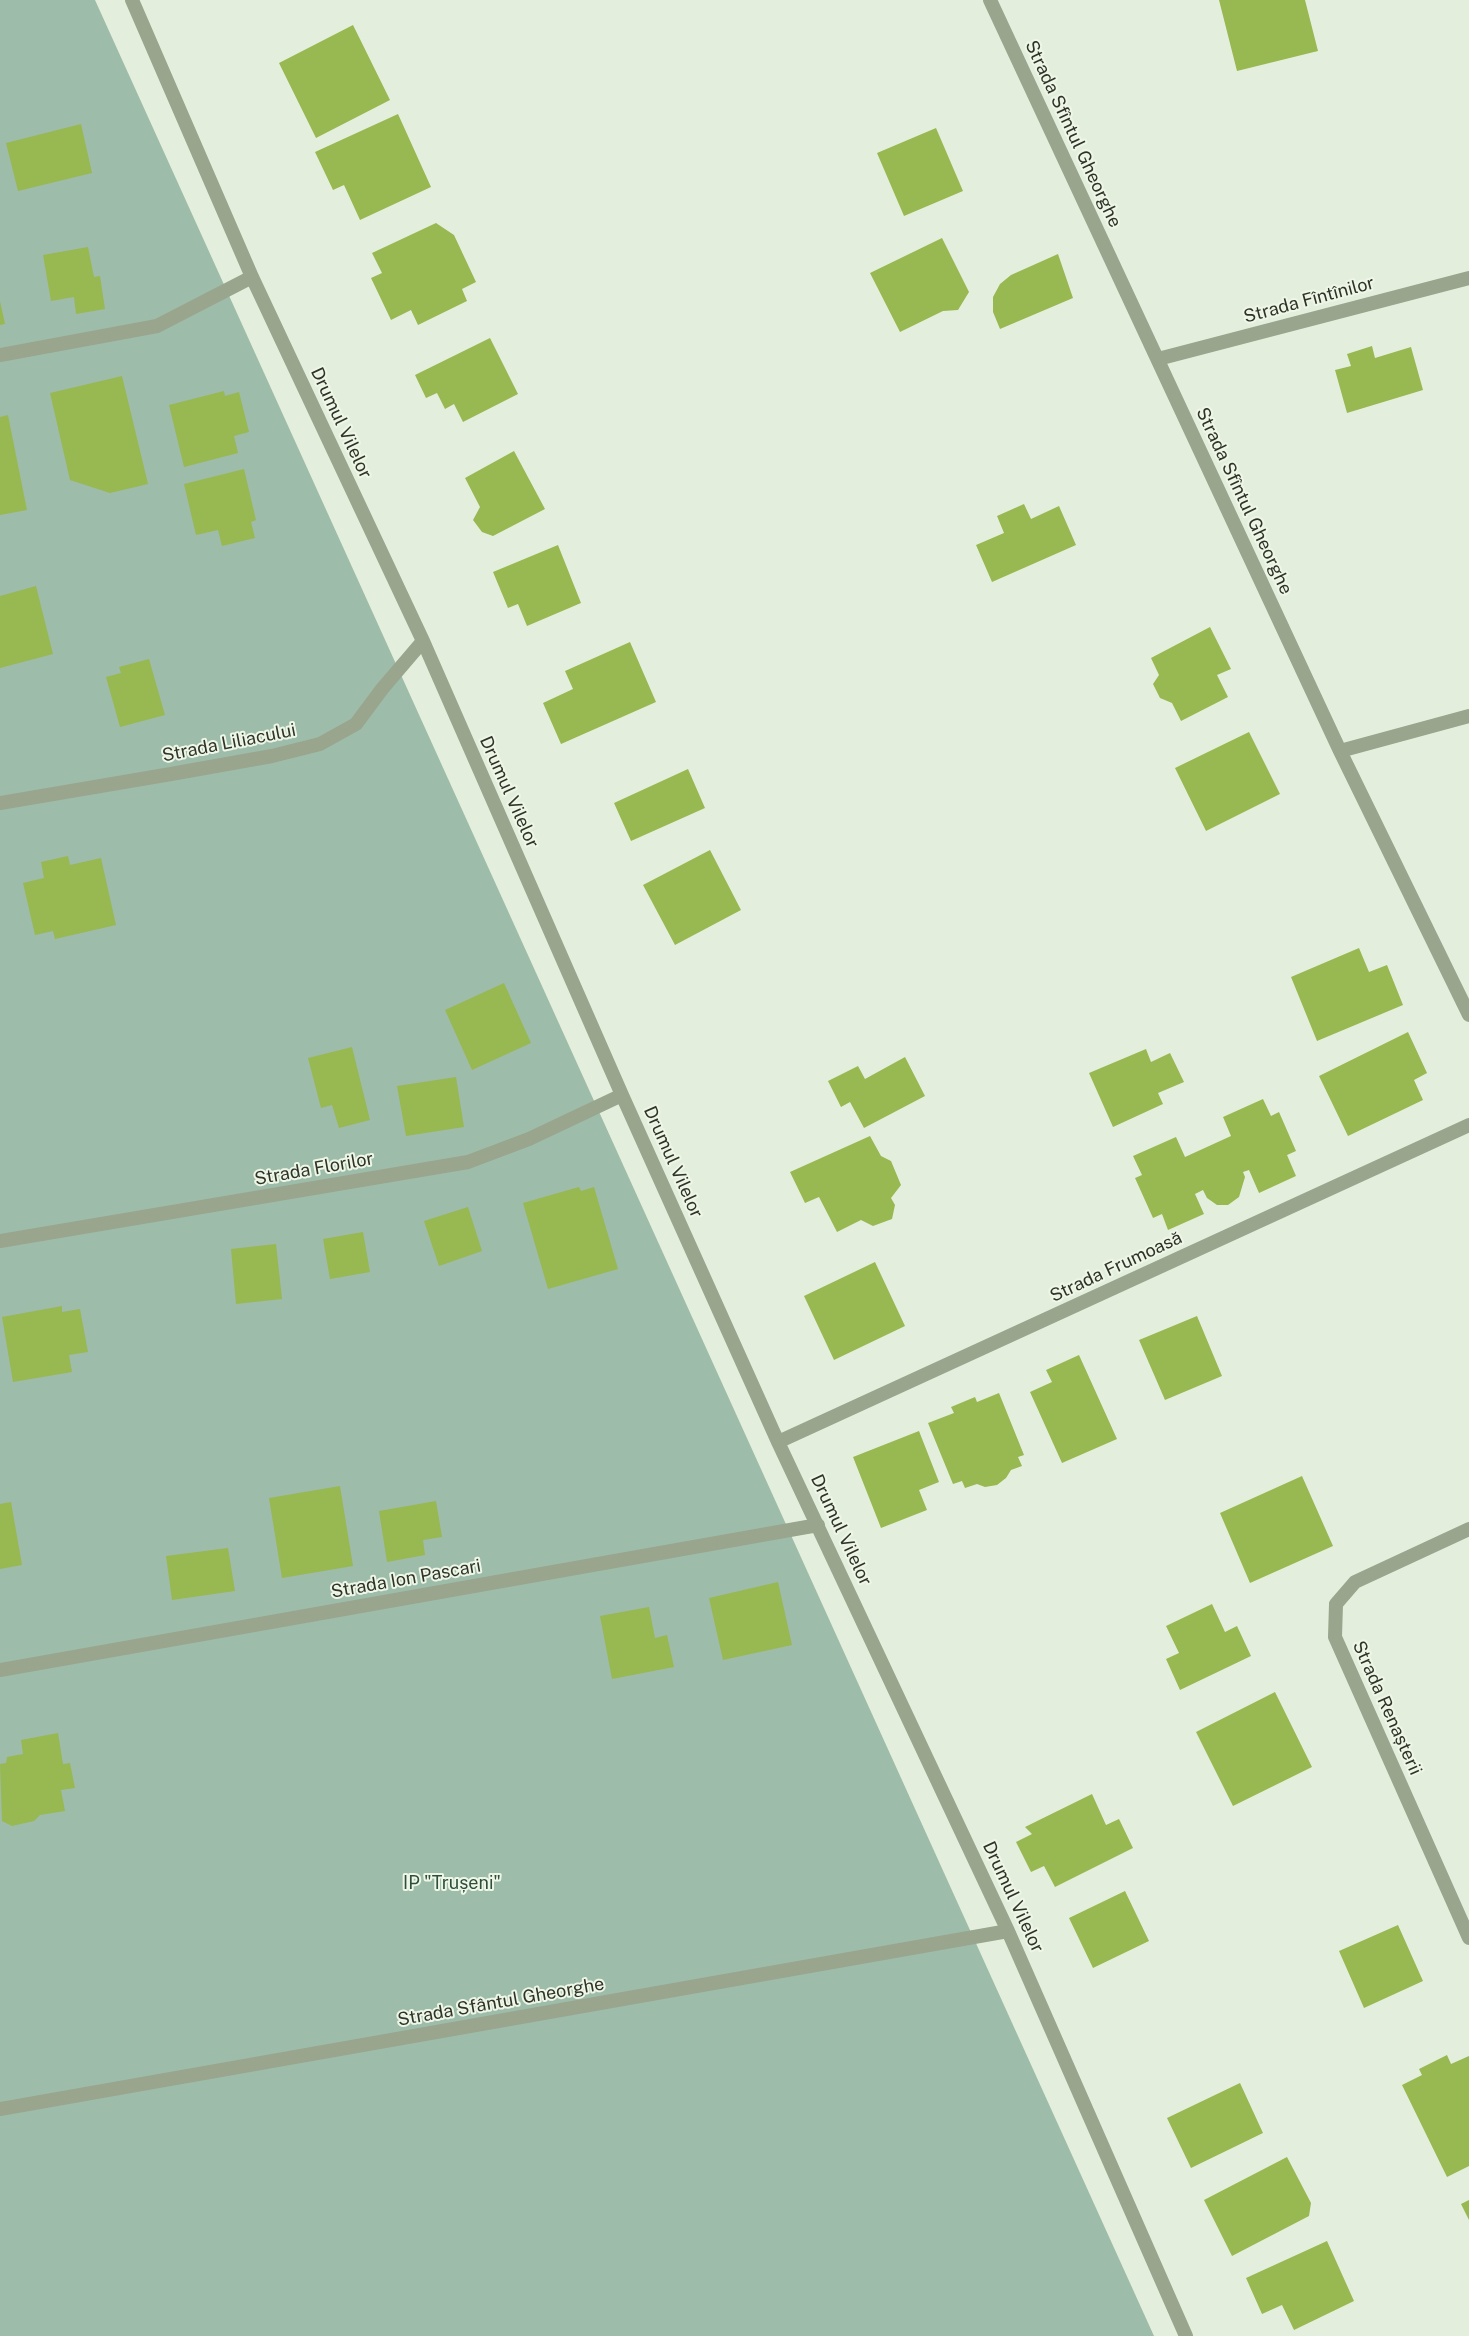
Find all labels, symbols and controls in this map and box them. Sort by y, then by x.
street label: Strada Sfîntul Gheorghe [1020,37,1126,231]
street label: Strada Fîntînilor [1241,272,1377,328]
street label: Drumul Vilelor [306,364,376,482]
street label: Strada Sfîntul Gheorghe [1191,404,1297,598]
street label: Strada Liliacului [160,719,298,767]
street label: Drumul Vilelor [475,733,543,851]
street label: Drumul Vilelor [639,1103,707,1221]
street label: Strada Florilor [253,1148,375,1190]
street label: Strada Frumoasă [1046,1227,1186,1307]
street label: Drumul Vilelor [806,1471,876,1589]
street label: Strada Ion Pascari [329,1555,483,1603]
street label: Strada Renașterii [1348,1638,1426,1778]
street label: Drumul Vilelor [978,1838,1048,1956]
park label: IP "Trușeni" [403,1872,501,1894]
street label: Strada Sfântul Gheorghe [396,1973,606,2031]

